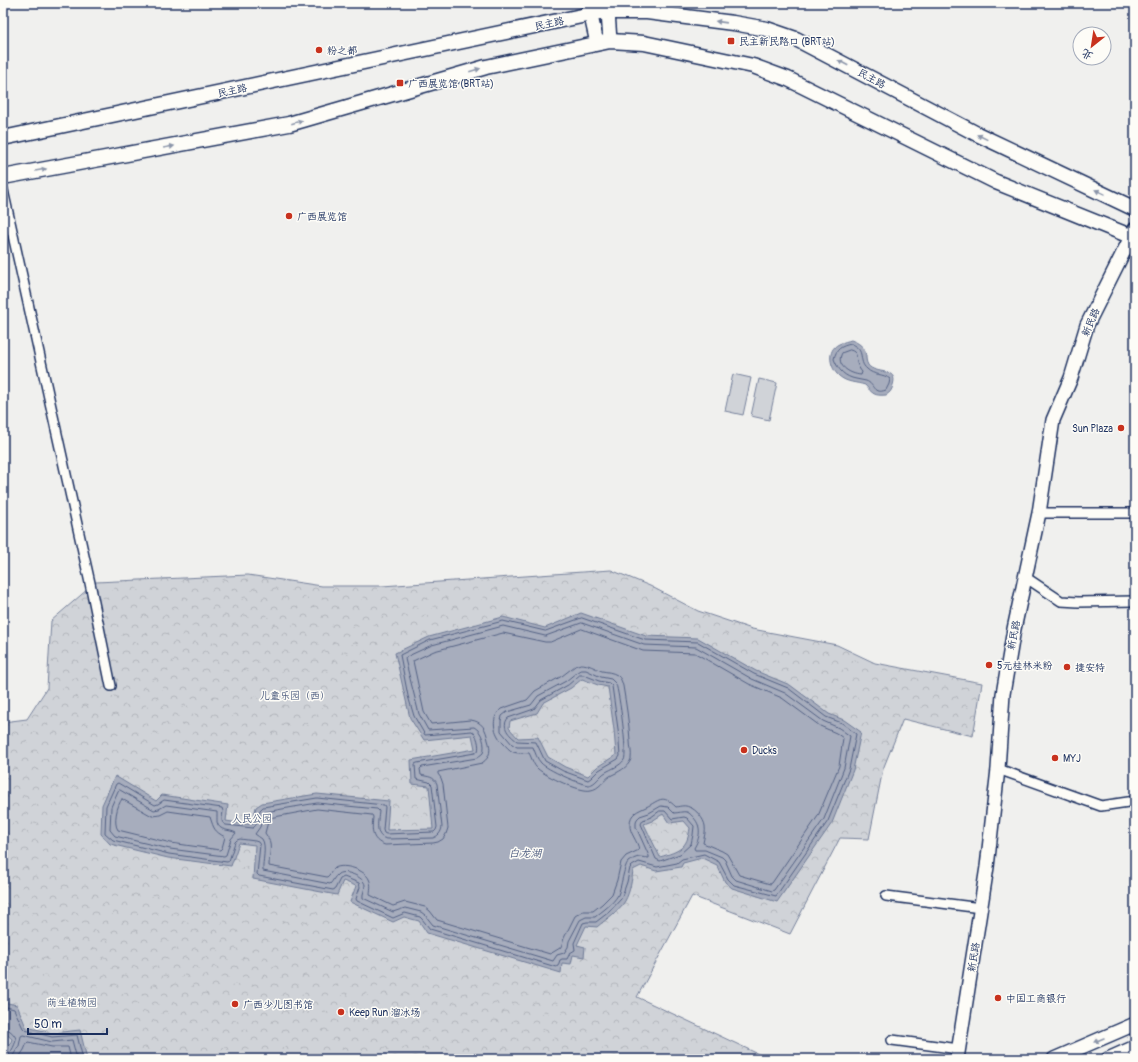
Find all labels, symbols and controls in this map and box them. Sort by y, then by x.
street label: 民主路 [533,15,565,33]
one-way arrow [715,19,727,25]
north arrow [1072,26,1112,66]
marker: 民主新民路口 (BRT站) [726,36,736,46]
place label: 民主新民路口 (BRT站) [739,36,835,48]
marker: 粉之都 [314,45,324,55]
place label: 粉之都 [327,45,357,57]
text: 北 [1079,46,1095,63]
one-way arrow [837,60,848,66]
one-way arrow [470,67,482,73]
street label: 民主路 [855,67,888,91]
marker: 广西展览馆 (BRT站) [395,78,405,88]
place label: 广西展览馆 (BRT站) [408,78,494,90]
street label: 民主路 [216,82,248,100]
one-way arrow [291,119,303,125]
one-way arrow [977,134,988,140]
one-way arrow [163,143,175,149]
one-way arrow [35,167,47,173]
one-way arrow [1094,189,1105,195]
marker: 广西展览馆 [284,211,294,221]
place label: 广西展览馆 [297,211,347,223]
street label: 新民路 [1080,306,1102,339]
place label: Sun Plaza [1072,423,1113,435]
marker: Sun Plaza [1116,423,1126,433]
street label: 新民路 [1005,619,1023,651]
marker: 5元桂林米粉 [984,660,994,670]
place label: 5元桂林米粉 [997,660,1052,672]
marker: 捷安特 [1062,662,1072,672]
place label: 捷安特 [1075,662,1105,674]
park label: 儿童乐园（西） [260,690,330,702]
marker: Ducks [739,745,749,755]
place label: Ducks [752,745,777,757]
marker: MYJ [1050,753,1060,763]
place label: MYJ [1063,753,1081,765]
park label: 人民公园 [232,813,272,825]
water label: 白龙湖 [509,847,542,860]
street label: 新民路 [966,941,982,973]
marker: 中国工商银行 [993,993,1003,1003]
place label: 中国工商银行 [1006,993,1066,1005]
park label: 荫生植物园 [47,997,97,1009]
marker: 广西少儿图书馆 [230,999,240,1009]
place label: 广西少儿图书馆 [243,999,313,1011]
marker: Keep Run 溜冰场 [336,1007,346,1017]
place label: Keep Run 溜冰场 [349,1007,420,1019]
scale bar [28,1010,107,1036]
text: 50 m [34,1017,62,1032]
one-way arrow [1093,1037,1105,1043]

